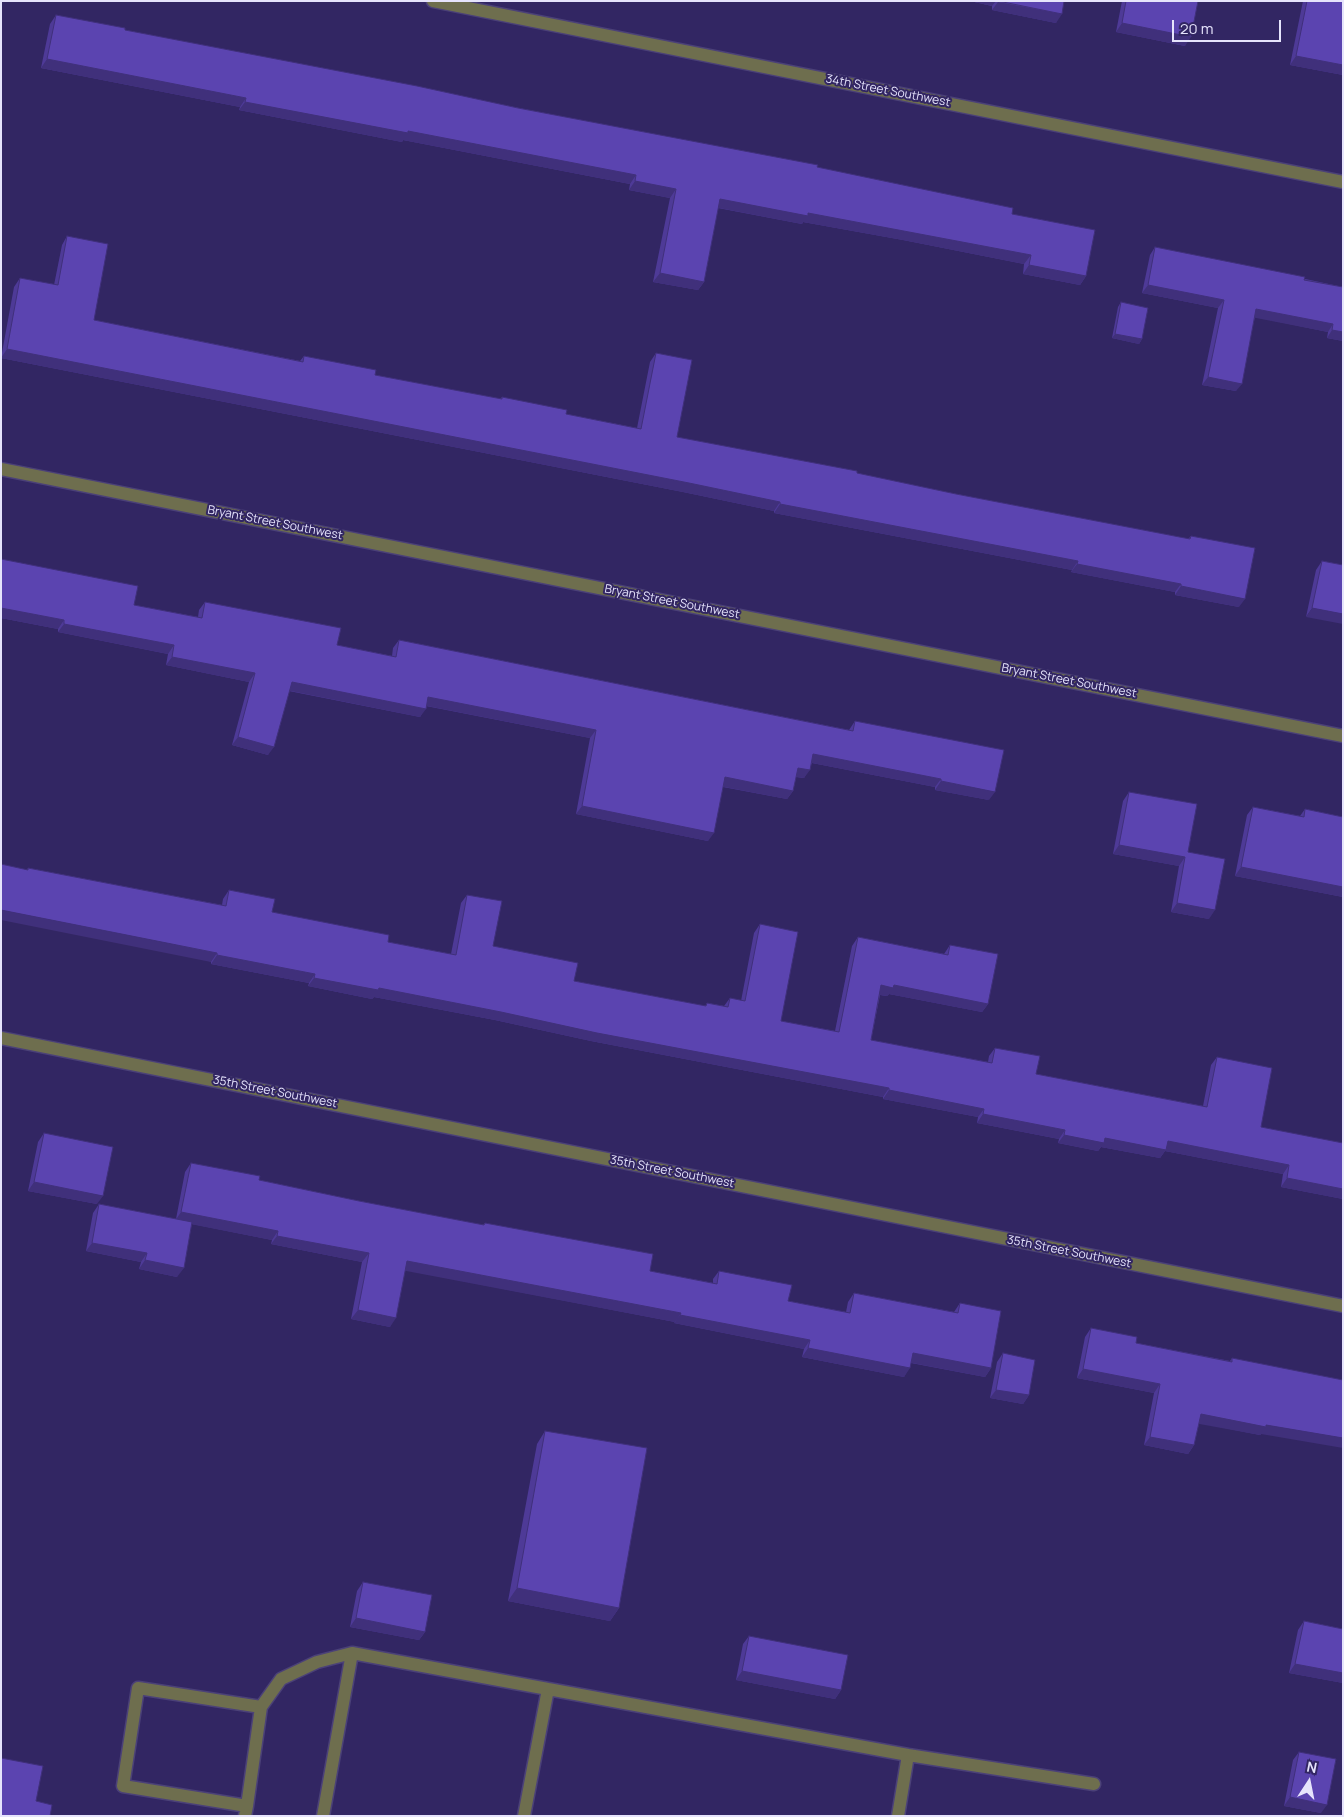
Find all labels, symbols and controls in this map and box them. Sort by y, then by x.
scale bar [1174,10,1283,42]
text: 20 m [1180,18,1213,39]
street label: 34th Street Southwest [825,72,951,110]
street label: Bryant Street Southwest [206,503,344,543]
street label: Bryant Street Southwest [603,582,741,622]
street label: Bryant Street Southwest [1000,661,1138,701]
street label: 35th Street Southwest [212,1073,338,1111]
street label: 35th Street Southwest [609,1153,735,1191]
street label: 35th Street Southwest [1006,1233,1132,1271]
text: N [1305,1756,1319,1777]
north arrow [1284,1757,1334,1807]

